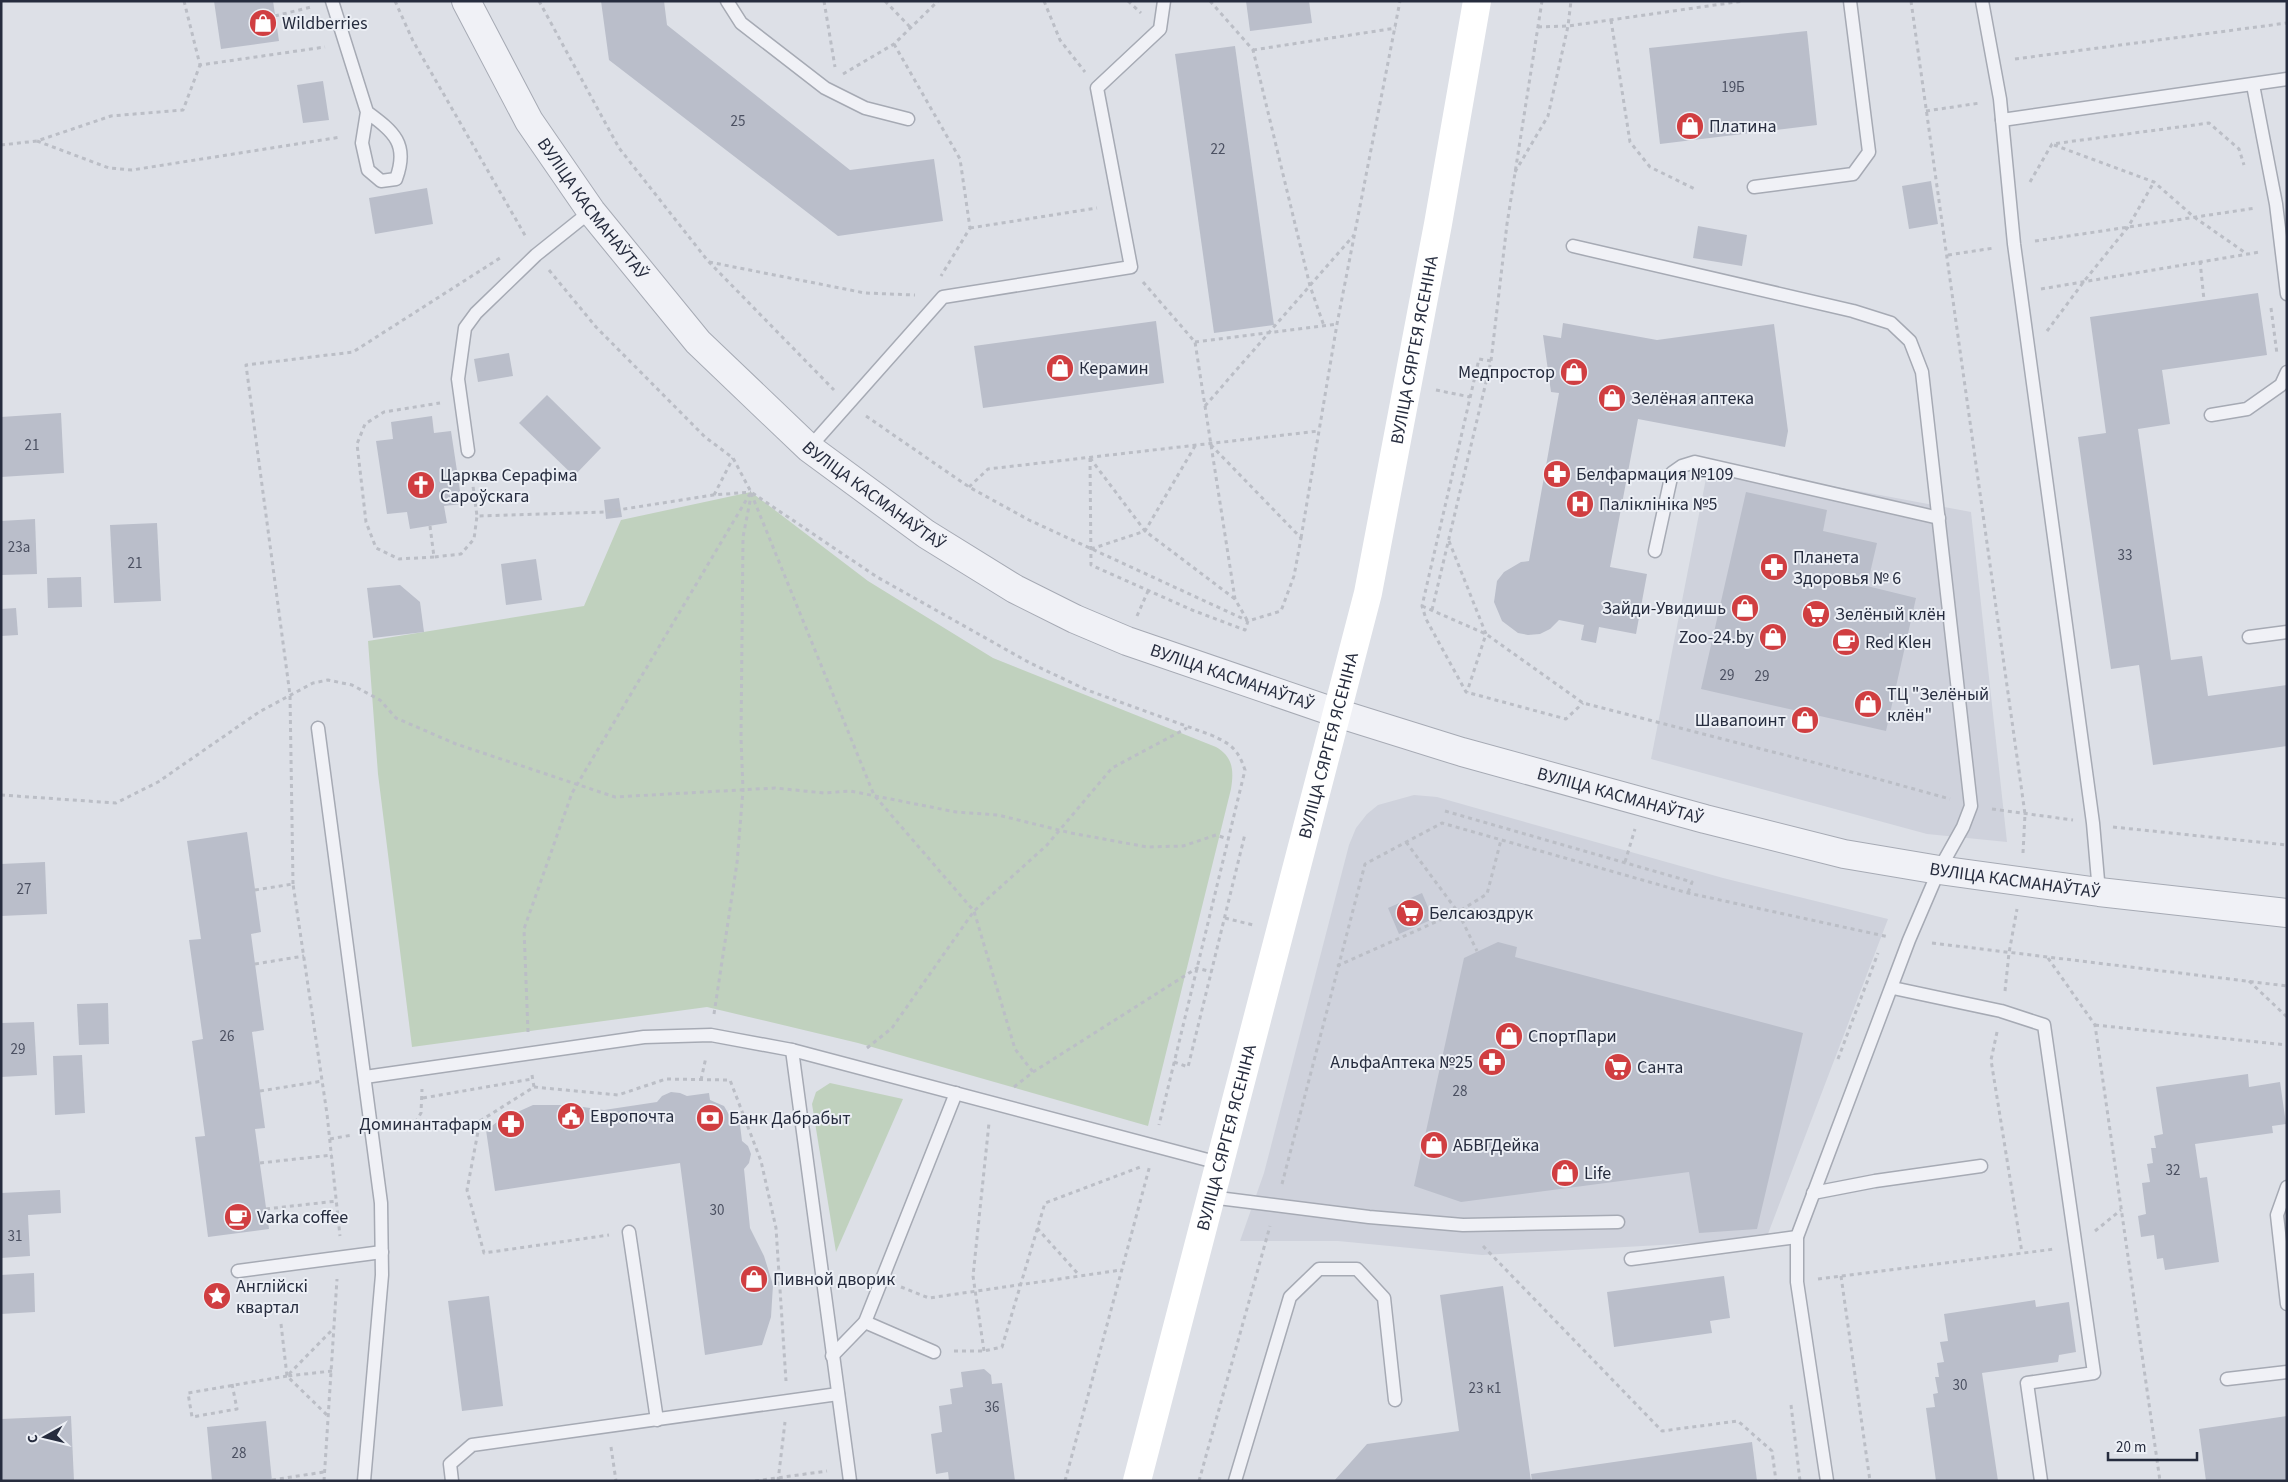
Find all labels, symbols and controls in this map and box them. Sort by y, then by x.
shop icon: Wildberries [248,8,278,38]
place label: Wildberries [282,11,367,36]
house number: 19Б [1721,77,1745,98]
house number: 25 [731,111,745,132]
shop icon: Платина [1675,111,1705,141]
place label: Платина [1709,114,1777,139]
street label: ВУЛІЦА КАСМАНАЎТАЎ [532,132,655,285]
house number: 22 [1211,139,1225,160]
street label: ВУЛІЦА СЯРГЕЯ ЯСЕНІНА [1384,253,1444,446]
shop icon: Керамин [1045,353,1075,383]
place label: Керамин [1079,356,1149,381]
shop icon: Медпростор [1559,357,1589,387]
place label: Медпростор [1458,360,1555,385]
shop icon: Зелёная аптека [1597,383,1627,413]
place label: Зелёная аптека [1631,386,1754,411]
house number: 21 [25,435,39,456]
street label: ВУЛІЦА КАСМАНАЎТАЎ [797,435,951,556]
pharmacy icon: Белфармация №109 [1542,459,1572,489]
place label: Белфармация №109 [1576,462,1733,487]
place label: Царква Серафіма Сароўскага [440,463,578,509]
church icon: Царква Серафіма Сароўскага [406,470,436,500]
hospital icon: Паліклініка №5 [1565,489,1595,519]
place label: Паліклініка №5 [1599,492,1718,517]
house number: 23a [8,537,30,558]
place label: Планета Здоровья № 6 [1793,545,1901,591]
house number: 33 [2118,545,2132,566]
pharmacy icon: Планета Здоровья № 6 [1759,552,1789,582]
house number: 21 [128,553,142,574]
shop icon: Зайди-Увидишь [1730,593,1760,623]
place label: Зайди-Увидишь [1602,596,1726,621]
supermarket icon: Зелёный клён [1801,599,1831,629]
place label: Зелёный клён [1835,602,1946,627]
shop icon: Zoo-24.by [1758,622,1788,652]
place label: Zoo-24.by [1679,625,1755,650]
cafe icon: Red Kleн [1831,627,1861,657]
place label: Red Kleн [1865,630,1932,655]
street label: ВУЛІЦА КАСМАНАЎТАЎ [1147,637,1318,717]
street label: ВУЛІЦА СЯРГЕЯ ЯСЕНІНА [1292,649,1365,841]
house number: 29 [1720,665,1734,686]
house number: 29 [1755,666,1769,687]
place label: ТЦ "Зелёный клён" [1887,682,1989,728]
shop icon: ТЦ "Зелёный клён" [1853,689,1883,719]
shop icon: Шавапоинт [1790,705,1820,735]
place label: Шавапоинт [1695,708,1786,733]
street label: ВУЛІЦА КАСМАНАЎТАЎ [1534,761,1707,831]
street label: ВУЛІЦА КАСМАНАЎТАЎ [1928,856,2102,905]
house number: 27 [17,879,31,900]
supermarket icon: Белсаюздрук [1395,898,1425,928]
place label: Белсаюздрук [1429,901,1533,926]
shop icon: СпортПари [1494,1021,1524,1051]
place label: СпортПари [1528,1024,1617,1049]
house number: 26 [220,1026,234,1047]
house number: 29 [11,1039,25,1060]
street label: ВУЛІЦА СЯРГЕЯ ЯСЕНІНА [1190,1041,1263,1233]
pharmacy icon: АльфаАптека №25 [1477,1047,1507,1077]
place label: АльфаАптека №25 [1330,1050,1473,1075]
supermarket icon: Санта [1603,1052,1633,1082]
place label: Санта [1637,1055,1683,1080]
house number: 28 [1453,1081,1467,1102]
public building icon: Европочта [556,1101,586,1131]
bank icon: Банк Дабрабыт [695,1103,725,1133]
place label: Европочта [590,1104,674,1129]
place label: Банк Дабрабыт [729,1106,851,1131]
pharmacy icon: Доминантафарм [496,1109,526,1139]
place label: Доминантафарм [359,1112,492,1137]
shop icon: АБВГДейка [1419,1130,1449,1160]
place label: АБВГДейка [1453,1133,1539,1158]
shop icon: Life [1550,1158,1580,1188]
house number: 32 [2166,1160,2180,1181]
place label: Life [1584,1161,1611,1186]
house number: 30 [710,1200,724,1221]
cafe icon: Varka coffee [223,1202,253,1232]
place label: Varka coffee [257,1205,348,1230]
house number: 31 [8,1226,22,1247]
shop icon: Пивной дворик [739,1264,769,1294]
place label: Пивной дворик [773,1267,895,1292]
place label: Англійскі квартал [236,1274,308,1320]
place icon: Англійскі квартал [202,1281,232,1311]
house number: 30 [1953,1375,1967,1396]
house number: 23 к1 [1469,1378,1501,1399]
house number: 36 [985,1397,999,1418]
north arrow [20,1412,70,1462]
scale bar [2108,1430,2197,1462]
text: С [23,1433,44,1444]
text: 20 m [2116,1437,2146,1458]
house number: 28 [232,1443,246,1464]

